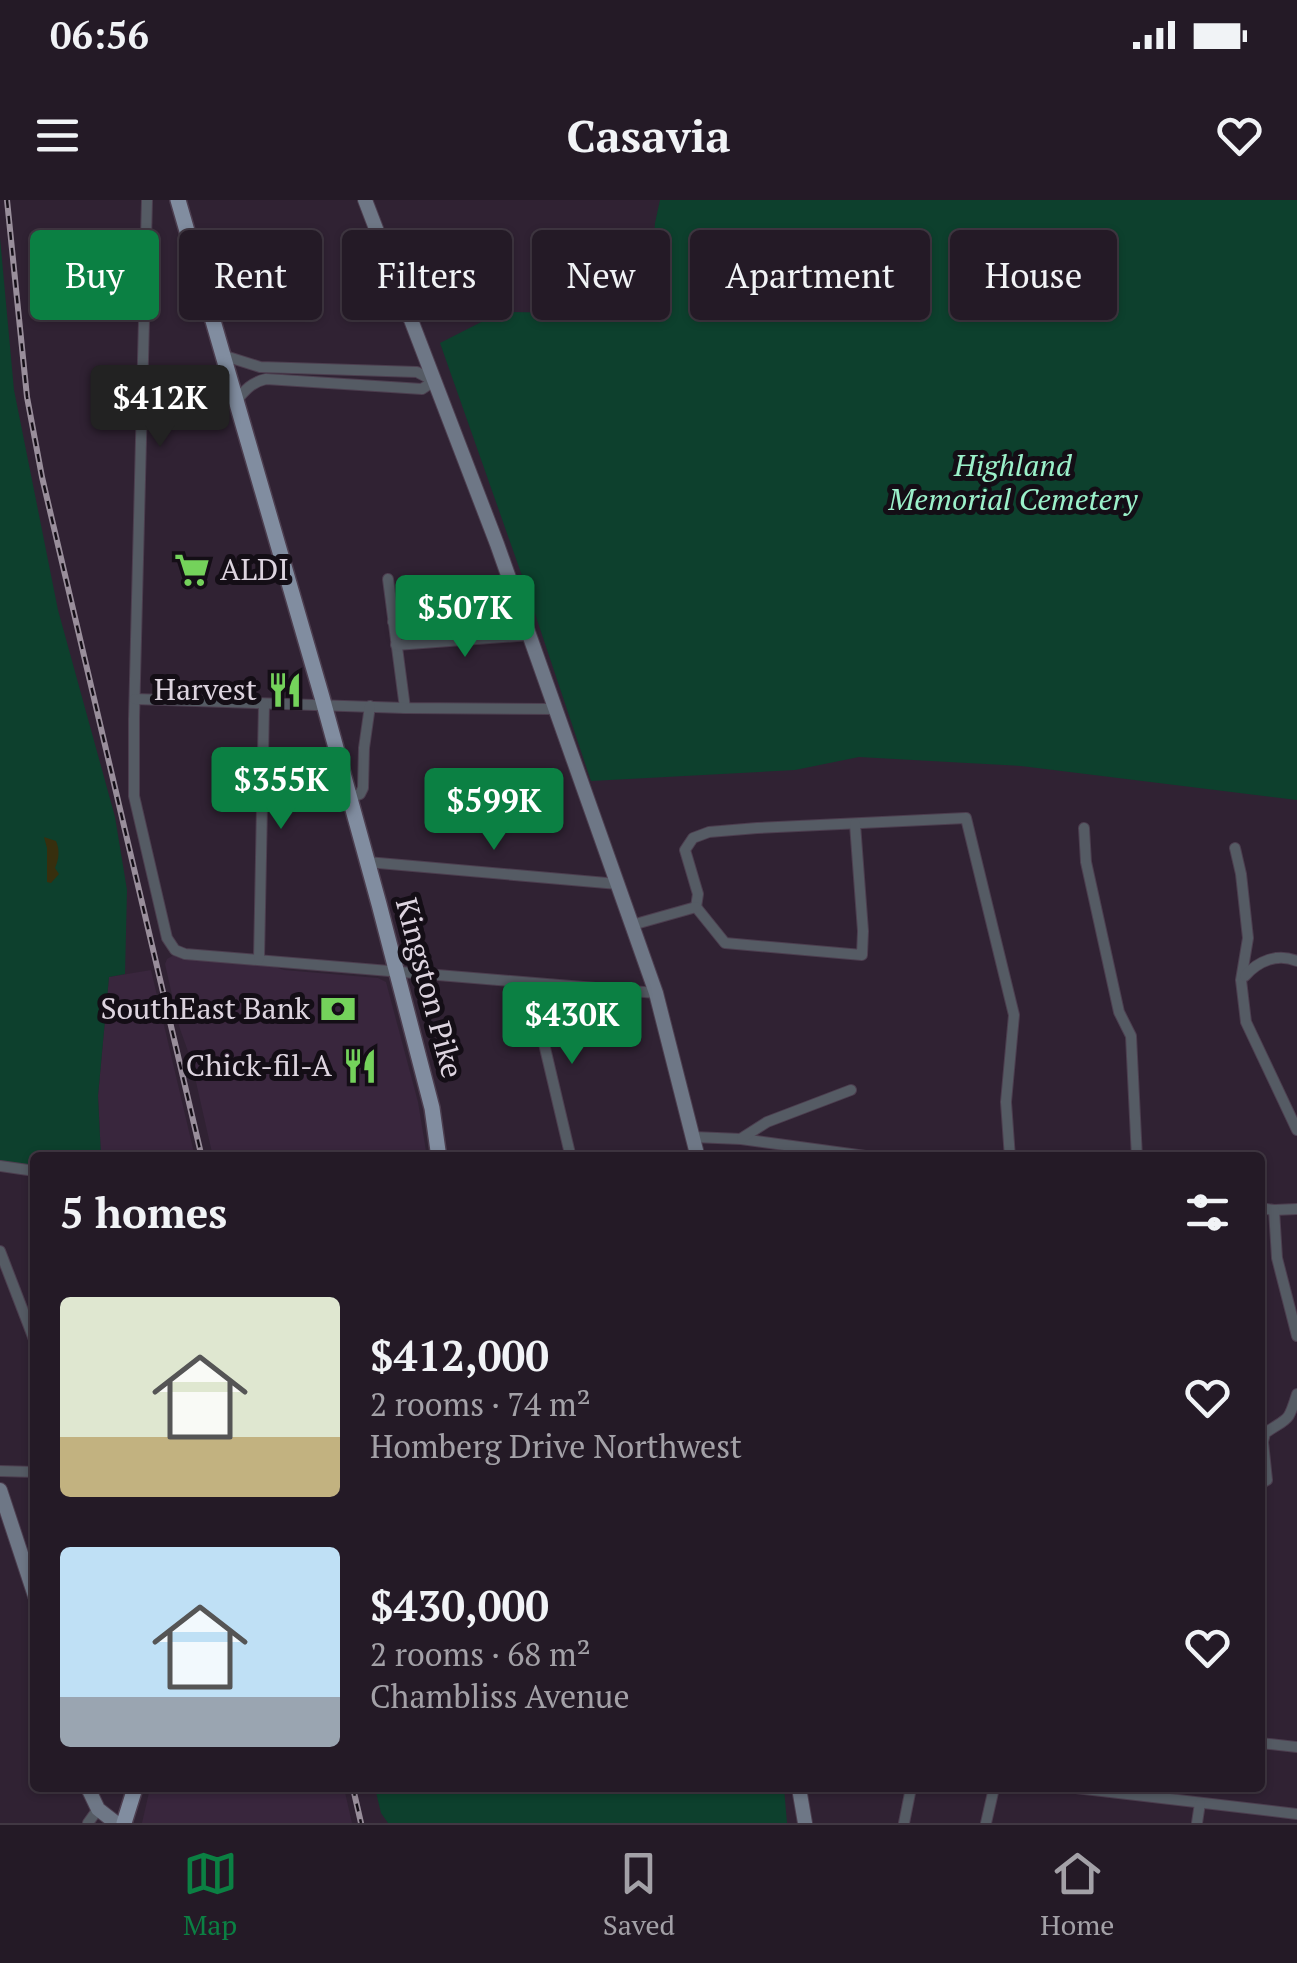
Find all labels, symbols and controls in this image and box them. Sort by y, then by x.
text: 06:56 [50,10,149,60]
text: Casavia [566,105,731,165]
icon: menu [30,108,85,163]
icon: heart [1212,108,1267,163]
chip: Buy [30,230,159,320]
chip: Rent [179,230,322,320]
chip: Filters [342,230,512,320]
chip: New [532,230,670,320]
chip: Apartment [690,230,930,320]
chip: House [950,230,1117,320]
pin: $412K [90,365,230,450]
text: $412K [112,376,208,418]
park label: Highland Memorial Cemetery [888,445,1139,519]
place label: ALDI [220,549,289,589]
supermarket icon: ALDI [173,551,211,589]
pin: $507K [395,575,535,660]
text: $507K [417,586,513,628]
place label: Harvest [154,669,257,709]
restaurant icon: Harvest [266,671,304,709]
pin: $355K [211,747,351,832]
text: $355K [233,758,329,800]
pin: $599K [424,768,564,853]
text: $599K [446,779,542,821]
street label: Kingston Pike [387,893,473,1082]
pin: $430K [502,982,642,1067]
place label: SouthEast Bank [100,988,311,1028]
bank icon: SouthEast Bank [319,990,357,1028]
text: $430K [524,993,620,1035]
place label: Chick-fil-A [186,1045,333,1085]
restaurant icon: Chick-fil-A [341,1047,379,1085]
text: 5 homes [60,1184,227,1240]
icon: filters [1180,1185,1235,1240]
text: $412,000 [370,1327,549,1383]
icon: home [140,1337,260,1457]
icon: heart [1180,1370,1235,1425]
text: 2 rooms · 74 m² [370,1383,591,1425]
text: Homberg Drive Northwest [370,1425,742,1467]
text: $430,000 [370,1577,549,1633]
icon: home [140,1587,260,1707]
icon: heart [1180,1620,1235,1675]
text: 2 rooms · 68 m² [370,1633,591,1675]
text: Chambliss Avenue [370,1675,630,1717]
tab: Map [183,1846,238,1943]
tab: Saved [603,1846,675,1943]
tab: Home [1040,1846,1114,1943]

